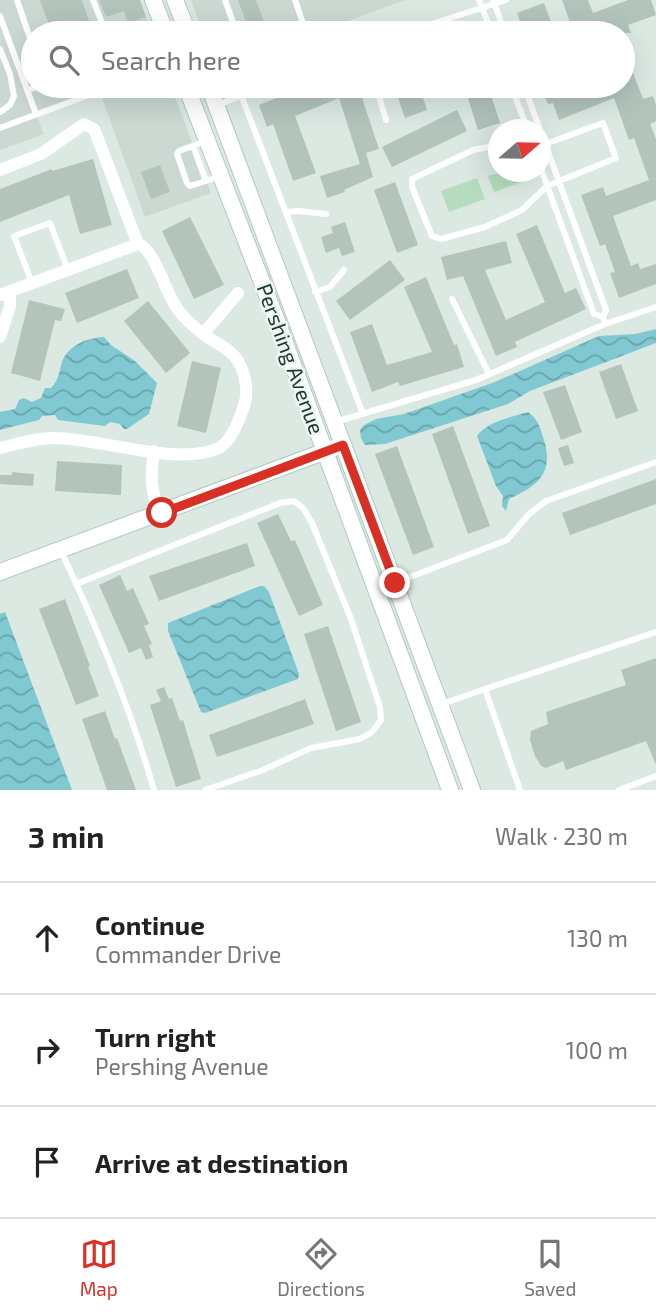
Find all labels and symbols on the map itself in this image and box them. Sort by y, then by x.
north arrow [488,119,551,182]
street label: Pershing Avenue [253,280,330,437]
route start [146,497,177,528]
route end [379,567,410,598]

